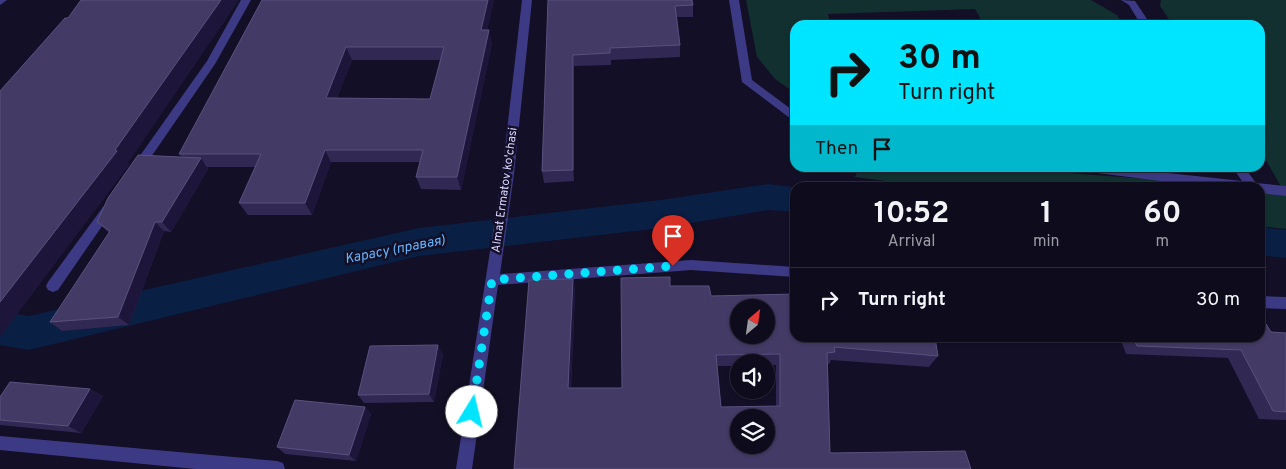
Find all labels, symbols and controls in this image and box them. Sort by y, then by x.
text: 30 m [898,37,981,81]
icon: right [815,40,880,105]
text: Turn right [898,80,995,107]
street label: Almat Ermatov ko'chasi [488,126,522,254]
icon: arrive [868,135,896,163]
text: Then [815,137,858,161]
text: 10:52 [874,196,949,233]
text: 1 [1040,196,1052,233]
text: 60 [1143,196,1181,233]
pin [652,215,694,266]
icon: arrive [659,222,687,250]
water label: Карасу (правая) [343,232,447,268]
text: Arrival [888,232,935,252]
text: min [1033,232,1060,252]
text: m [1156,232,1169,252]
icon: right [815,286,843,314]
text: Turn right [858,288,946,312]
text: 30 m [1196,288,1240,312]
north arrow [730,299,775,344]
map controls [730,299,775,454]
button: sound [730,354,775,399]
position arrow [445,385,497,437]
button: layers [730,409,775,454]

